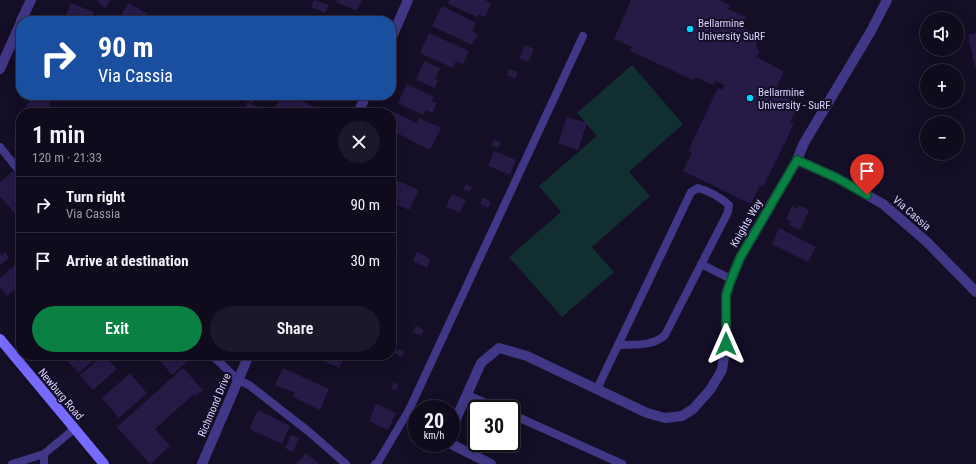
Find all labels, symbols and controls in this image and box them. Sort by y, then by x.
map controls [920,12,964,160]
button: sound [920,12,964,56]
place label: Bellarmine University SuRF [698,17,765,43]
marker: Bellarmine University SuRF [685,24,695,34]
text: 90 m [98,31,154,64]
icon: right [32,32,84,84]
button: + [920,64,964,108]
text: Via Cassia [98,65,173,86]
place label: Bellarmine University - SuRF [758,86,830,112]
marker: Bellarmine University - SuRF [745,93,755,103]
button: − [920,116,964,160]
text: 1 min [32,121,85,149]
button: close [338,121,380,163]
text: 120 m · 21:33 [32,150,102,165]
pin [850,154,884,195]
icon: arrive [856,160,878,182]
text: Turn right [66,188,125,206]
street label: Via Cassia [890,193,933,233]
icon: right [32,194,54,216]
text: 90 m [350,196,380,214]
street label: Knights Way [727,197,766,250]
text: Via Cassia [66,206,120,221]
icon: arrive [32,250,54,272]
text: Arrive at destination [66,252,189,270]
text: 30 m [350,252,380,270]
button: Exit [32,306,202,352]
button: Share [210,306,380,352]
position arrow [705,323,747,365]
street label: Newburg Road [35,366,86,423]
street label: Richmond Drive [195,371,234,439]
speed limit sign: 30 [468,400,520,452]
text: 20 [424,409,444,433]
text: km/h [424,430,444,441]

